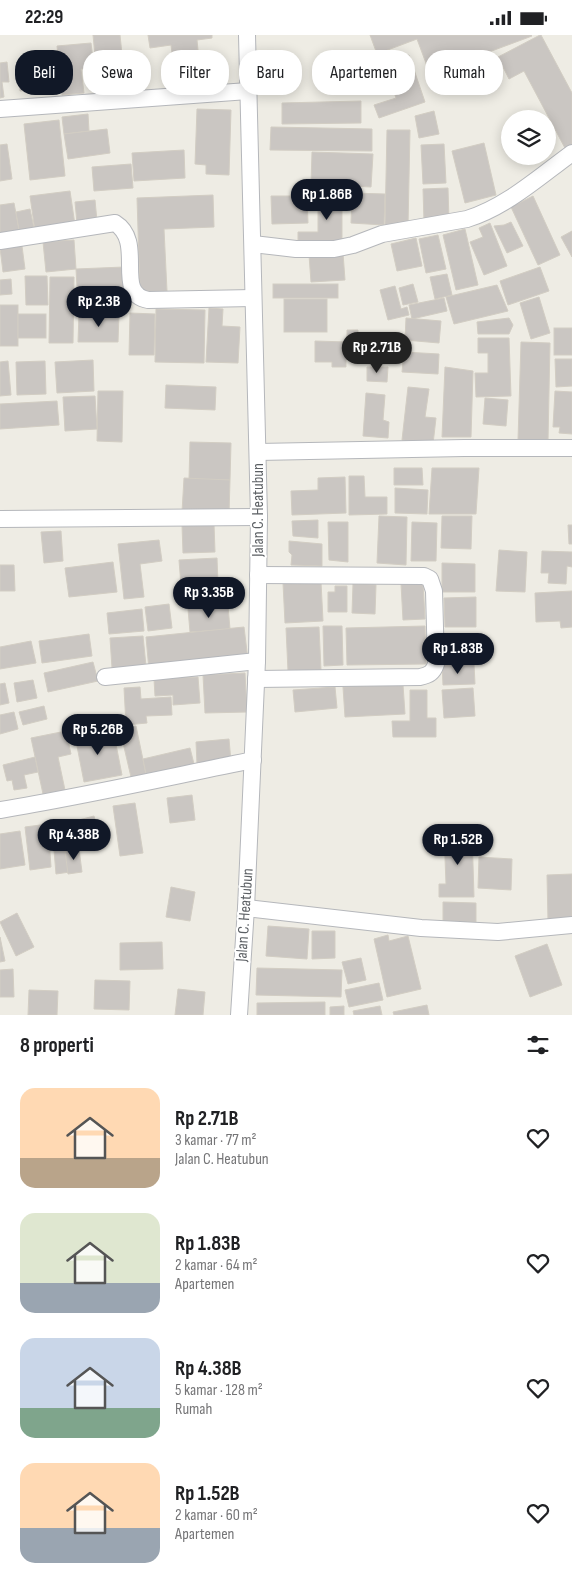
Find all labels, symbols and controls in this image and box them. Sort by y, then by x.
text: 22:29 [25,6,63,29]
chip: Beli [15,50,73,95]
chip: Sewa [83,50,151,95]
chip: Filter [161,50,229,95]
chip: Baru [239,50,302,95]
chip: Apartemen [312,50,415,95]
chip: Rumah [425,50,503,95]
map controls [501,110,556,165]
button: layers [501,110,556,165]
pin: Rp 1.86B [275,179,379,221]
text: Rp 1.86B [302,185,352,204]
pin: Rp 2.3B [53,285,145,328]
text: Rp 2.3B [78,292,120,311]
pin: Rp 2.71B [325,331,429,374]
text: Rp 2.71B [353,338,401,357]
street label: Jalan C. Heatubun [249,463,268,558]
pin: Rp 3.35B [157,577,261,619]
text: Rp 3.35B [184,583,234,602]
pin: Rp 1.83B [406,633,510,675]
text: Rp 1.83B [433,639,483,658]
pin: Rp 5.26B [46,713,150,756]
text: Rp 5.26B [73,720,123,739]
pin: Rp 4.38B [22,819,126,861]
pin: Rp 1.52B [406,823,510,866]
text: Rp 4.38B [49,825,99,844]
text: Rp 1.52B [433,830,483,849]
street label: Jalan C. Heatubun [232,868,258,963]
icon: filters [524,1031,552,1059]
text: 8 properti [20,1033,94,1058]
text: Rp 2.71B [175,1106,239,1131]
icon: home [60,1108,120,1168]
icon: heart [524,1124,552,1152]
text: 3 kamar · 77 m² [175,1131,256,1150]
text: Jalan C. Heatubun [175,1150,269,1169]
text: Rp 1.83B [175,1231,240,1256]
icon: home [60,1233,120,1293]
icon: heart [524,1249,552,1277]
text: 2 kamar · 64 m² [175,1256,257,1275]
text: Apartemen [175,1275,234,1294]
text: Rp 4.38B [175,1356,242,1381]
icon: home [60,1358,120,1418]
icon: heart [524,1374,552,1402]
text: 5 kamar · 128 m² [175,1381,263,1400]
text: Rumah [175,1400,212,1419]
text: Rp 1.52B [175,1481,240,1506]
icon: home [60,1483,120,1543]
icon: heart [524,1499,552,1527]
text: 2 kamar · 60 m² [175,1506,258,1525]
text: Apartemen [175,1525,234,1544]

